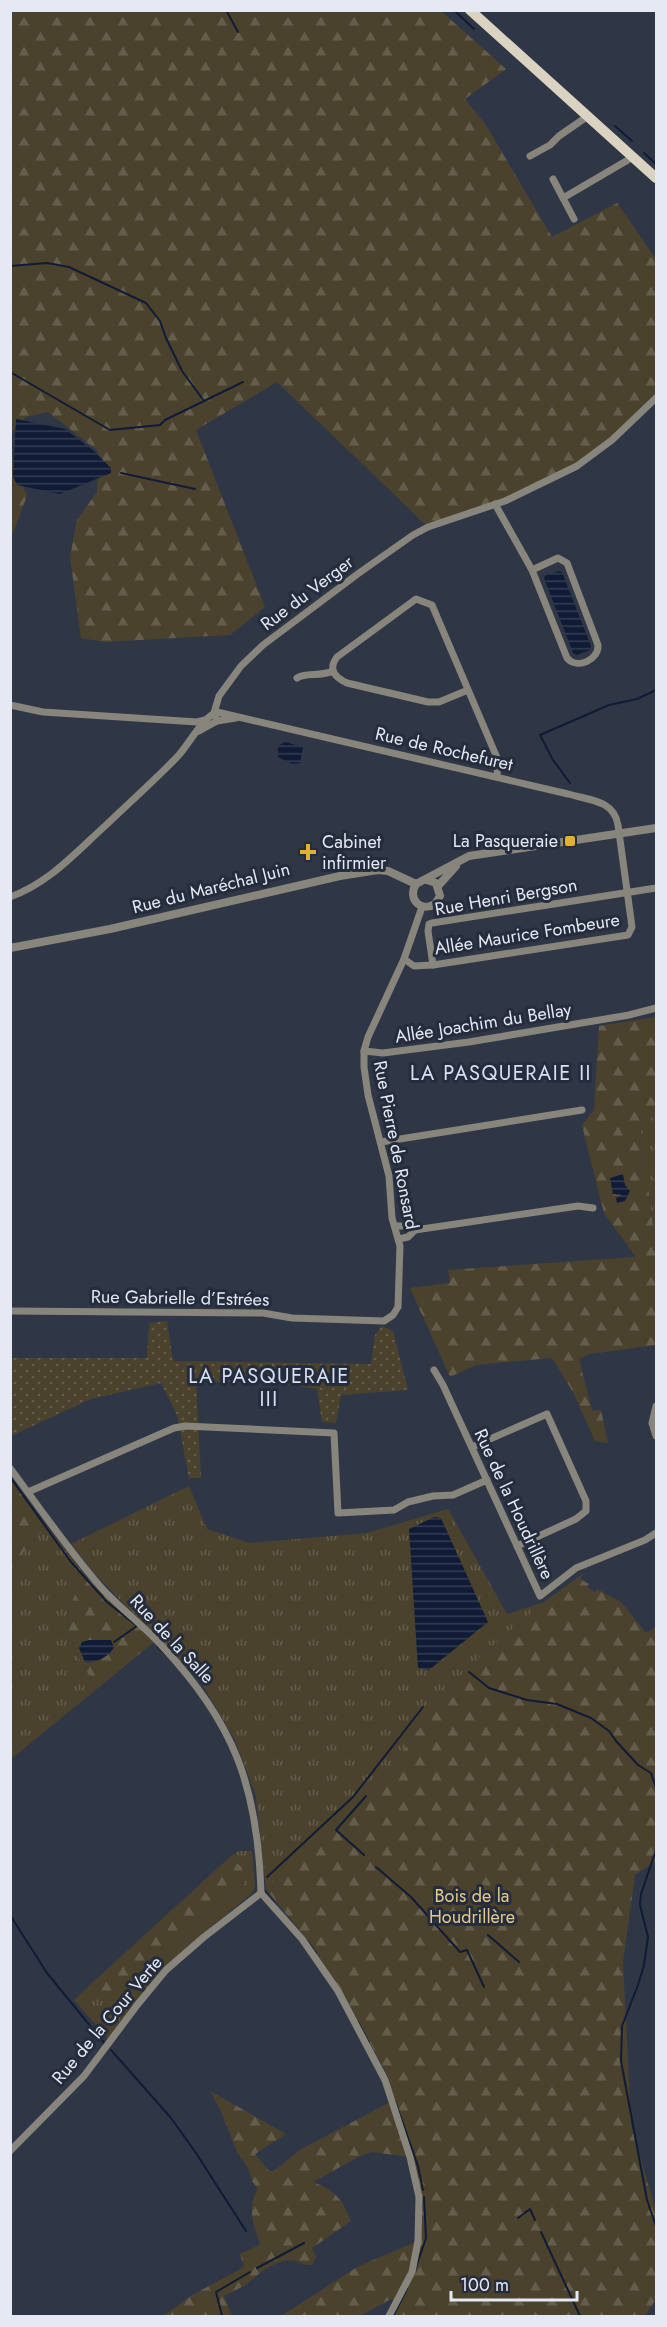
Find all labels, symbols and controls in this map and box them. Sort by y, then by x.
street label: Rue du Verger [255,549,360,637]
street label: Rue de Rochefuret [373,721,516,778]
place label: La Pasqueraie [453,828,558,854]
place label: Cabinet infirmier [322,829,387,876]
marker: La Pasqueraie [563,834,577,848]
marker: Cabinet infirmier [299,843,317,861]
street label: Rue du Maréchal Juin [129,856,293,920]
street label: Rue Henri Bergson [433,872,579,922]
street label: Allée Maurice Fombeure [432,907,622,961]
street label: Allée Joachim du Bellay [393,996,573,1050]
street label: Rue Pierre de Ronsard [367,1058,425,1232]
district label: LA PASQUERAIE II [410,1059,592,1088]
street label: Rue Gabrielle d’Estrées [91,1283,269,1313]
district label: LA PASQUERAIE III [188,1362,350,1414]
street label: Rue de la Houdrillère [468,1424,560,1584]
street label: Rue de la Salle [124,1589,220,1689]
park label: Bois de la Houdrillère [429,1883,515,1930]
street label: Rue de la Cour Verte [46,1950,168,2090]
scale bar [451,2264,577,2302]
text: 100 m [460,2272,509,2298]

